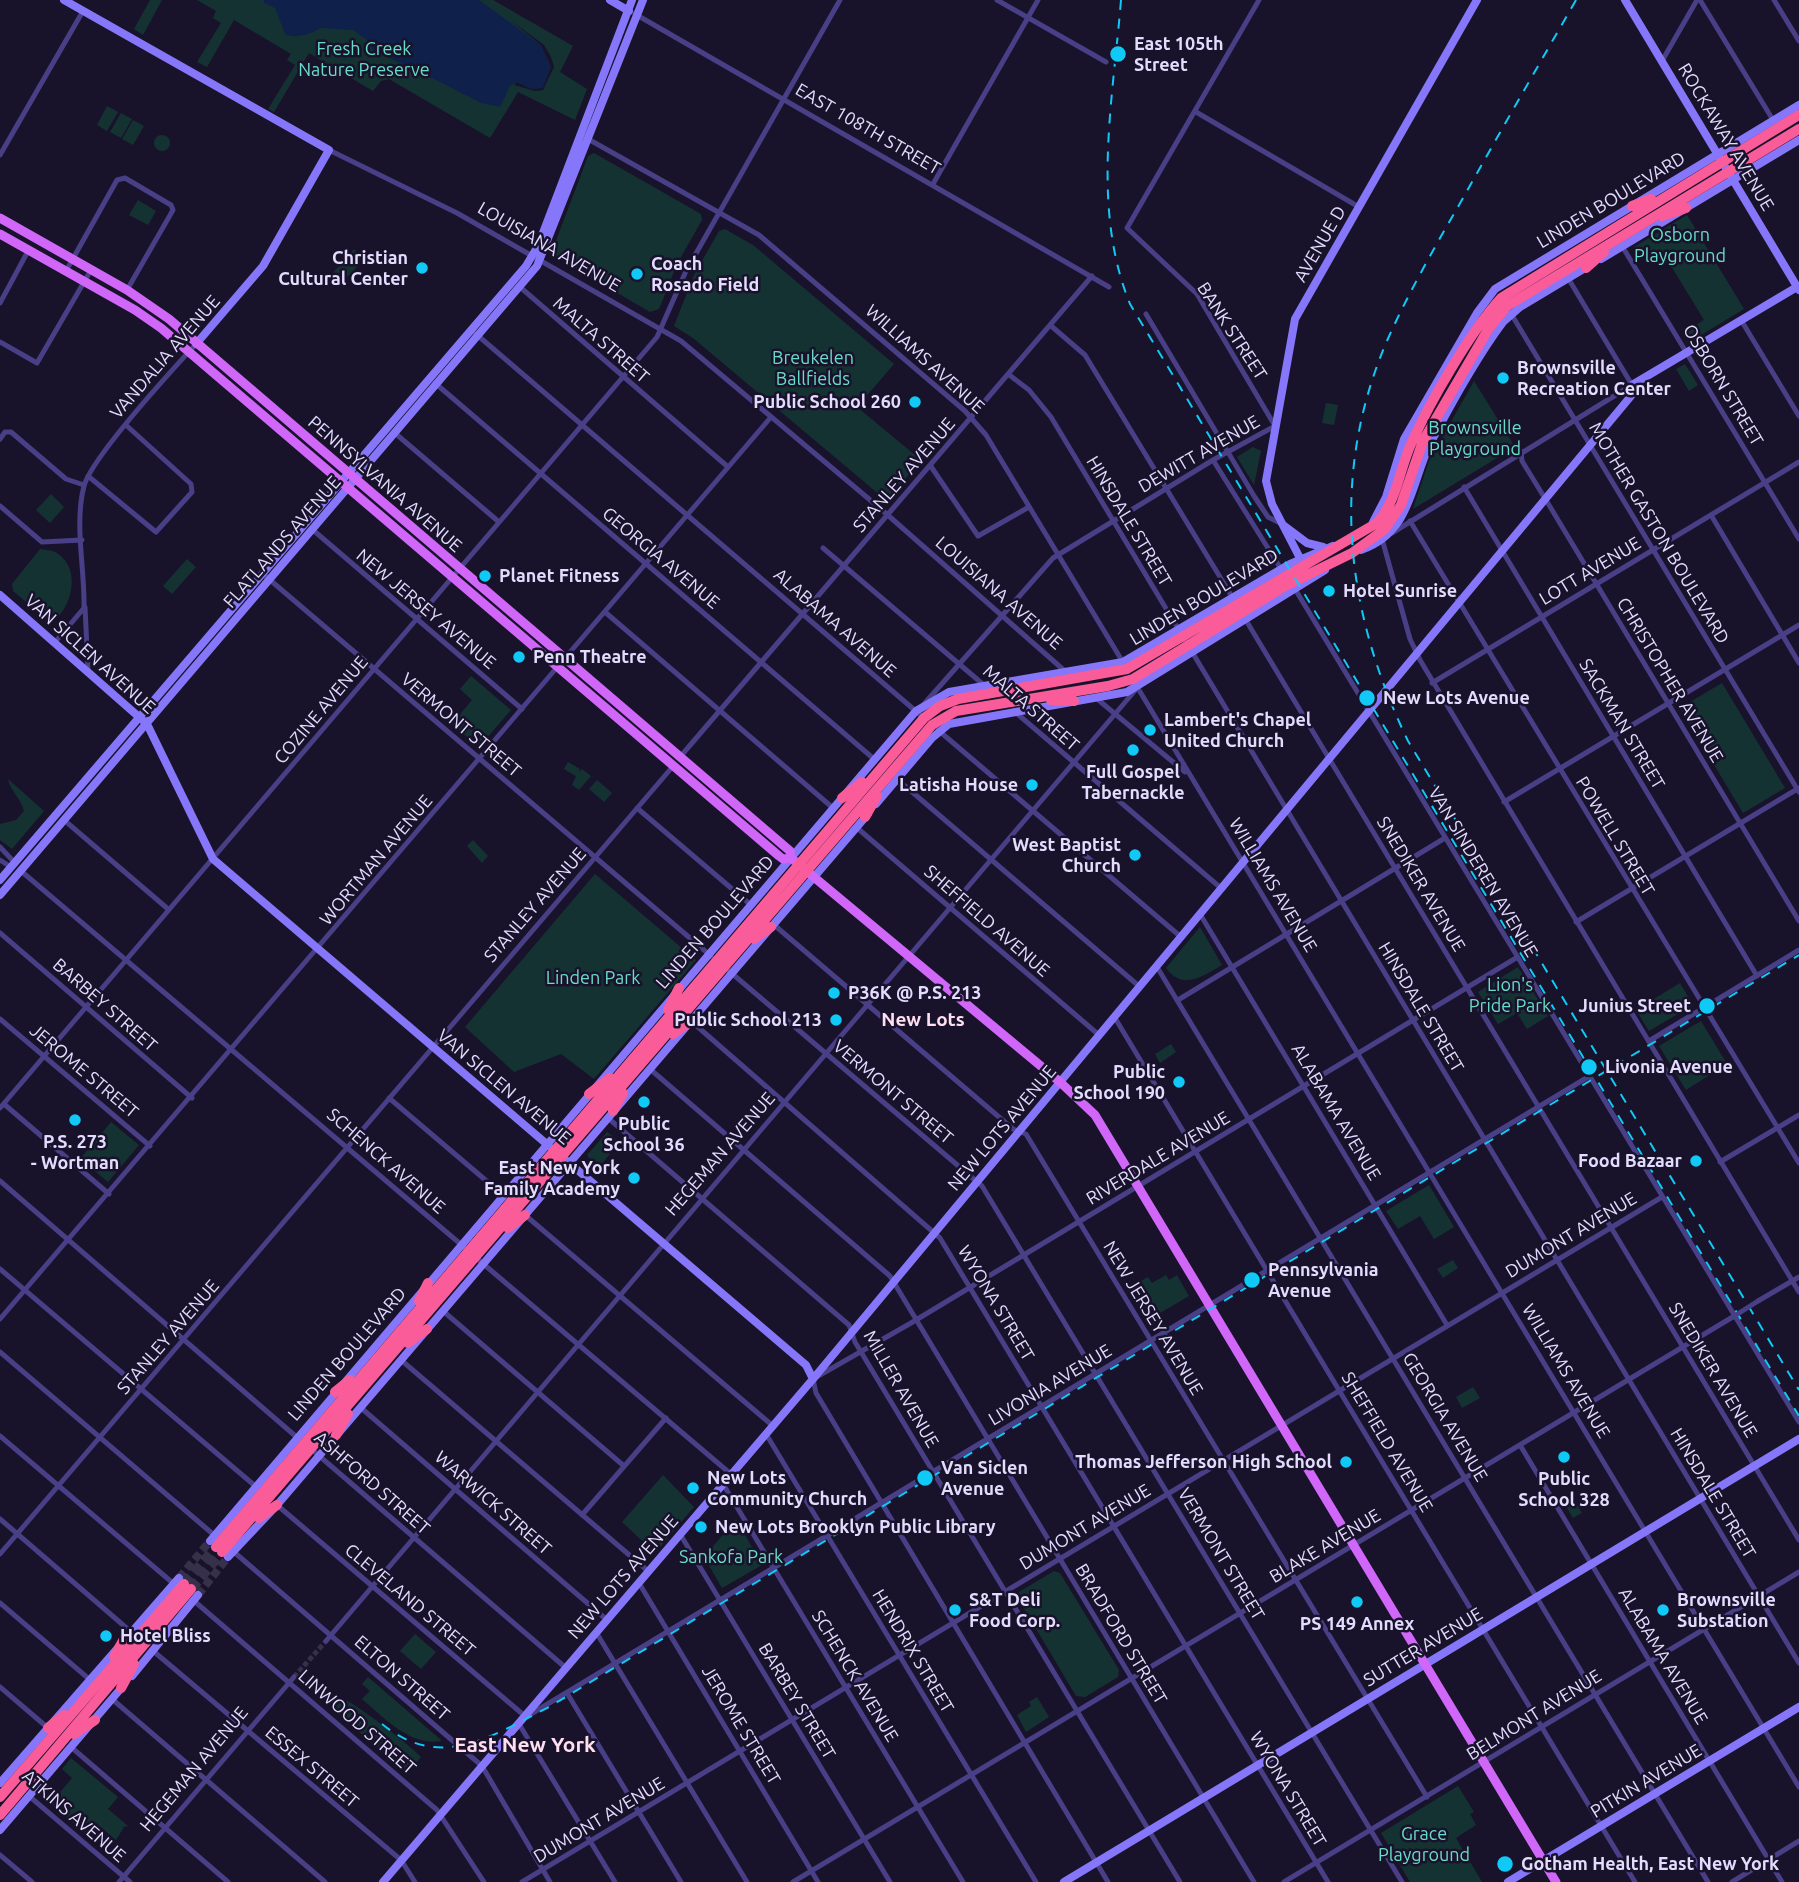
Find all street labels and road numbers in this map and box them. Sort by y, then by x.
street label: ROCKAWAY AVENUE [1673,59,1779,215]
street label: EAST 108TH STREET [792,79,944,179]
street label: LINDEN BOULEVARD [1533,147,1689,253]
street label: LOUISIANA AVENUE [474,197,624,297]
street label: AVENUE D [1290,202,1350,286]
street label: BANK STREET [1192,278,1272,384]
street label: VANDALIA AVENUE [106,291,224,423]
street label: MALTA STREET [548,292,654,388]
street label: WILLIAMS AVENUE [861,300,989,418]
street label: OSBORN STREET [1678,320,1768,450]
street label: PENNSYLVANIA AVENUE [304,411,466,557]
street label: DEWITT AVENUE [1135,411,1263,497]
street label: STANLEY AVENUE [849,413,959,537]
street label: MOTHER GASTON BOULEVARD [1584,418,1734,648]
street label: HINSDALE STREET [1082,452,1176,590]
street label: FLATLANDS AVENUE [219,472,345,612]
street label: GEORGIA AVENUE [598,503,724,613]
street label: LOUISIANA AVENUE [931,532,1067,654]
street label: LOTT AVENUE [1535,532,1645,610]
street label: NEW JERSEY AVENUE [352,544,500,674]
street label: LINDEN BOULEVARD [1126,544,1282,650]
street label: ALABAMA AVENUE [769,564,901,682]
street label: VAN SICLEN AVENUE [20,590,160,718]
street label: CHRISTOPHER AVENUE [1612,594,1728,766]
street label: COZINE AVENUE [270,652,372,768]
street label: SACKMAN STREET [1575,655,1669,793]
street label: MALTA STREET [978,660,1084,756]
street label: VERMONT STREET [397,668,525,782]
street label: POWELL STREET [1571,773,1659,899]
street label: VAN SINDEREN AVENUE [1424,783,1542,961]
street label: WORTMAN AVENUE [315,790,437,930]
street label: SNEDIKER AVENUE [1372,813,1470,955]
street label: WILLIAMS AVENUE [1224,814,1322,956]
street label: STANLEY AVENUE [480,843,590,967]
street label: LINDEN BOULEVARD [651,851,779,993]
street label: SHEFFIELD AVENUE [920,861,1054,981]
street label: HINSDALE STREET [1374,938,1468,1076]
street label: BARBEY STREET [48,954,162,1056]
street label: JEROME STREET [25,1019,143,1123]
street label: VAN SICLEN AVENUE [433,1025,575,1149]
street label: VERMONT STREET [829,1035,957,1149]
street label: ALABAMA AVENUE [1287,1040,1385,1184]
street label: NEW LOTS AVENUE [943,1061,1061,1195]
street label: HEGEMAN AVENUE [661,1088,779,1220]
street label: SCHENCK AVENUE [322,1104,450,1218]
street label: RIVERDALE AVENUE [1082,1107,1234,1209]
street label: DUMONT AVENUE [1502,1187,1640,1283]
street label: NEW JERSEY AVENUE [1099,1237,1207,1399]
street label: WYONA STREET [953,1242,1039,1364]
street label: STANLEY AVENUE [113,1275,223,1399]
street label: LINDEN BOULEVARD [283,1283,411,1425]
street label: SNEDIKER AVENUE [1664,1299,1762,1441]
street label: WILLIAMS AVENUE [1517,1300,1615,1442]
street label: MILLER AVENUE [859,1327,943,1451]
street label: LIVONIA AVENUE [985,1340,1115,1430]
street label: GEORGIA AVENUE [1398,1349,1492,1485]
street label: SHEFFIELD AVENUE [1337,1368,1437,1516]
street label: HINSDALE STREET [1666,1424,1760,1562]
street label: ASHFORD STREET [310,1427,434,1539]
street label: WARWICK STREET [430,1446,556,1560]
street label: DUMONT AVENUE [1016,1479,1154,1575]
street label: VERMONT STREET [1173,1484,1269,1624]
street label: BLAKE AVENUE [1266,1504,1384,1588]
street label: NEW LOTS AVENUE [563,1511,683,1643]
street label: CLEVELAND STREET [340,1539,480,1661]
street label: BRADFORD STREET [1071,1560,1171,1708]
street label: ALABAMA AVENUE [1614,1584,1712,1728]
street label: HENDRIX STREET [868,1585,958,1717]
street label: SUTTER AVENUE [1360,1603,1486,1691]
street label: SCHENCK AVENUE [807,1606,903,1746]
street label: ELTON STREET [350,1631,454,1725]
street label: BARBEY STREET [754,1639,840,1763]
street label: JEROME STREET [697,1662,785,1788]
street label: LINWOOD STREET [294,1665,420,1779]
street label: BELMONT AVENUE [1463,1665,1605,1765]
street label: HEGEMAN AVENUE [136,1702,252,1836]
street label: ESSEX STREET [261,1722,363,1812]
street label: WYONA STREET [1245,1728,1331,1850]
street label: PITKIN AVENUE [1587,1739,1705,1823]
street label: ATKINS AVENUE [18,1765,130,1867]
street label: DUMONT AVENUE [530,1772,668,1868]

